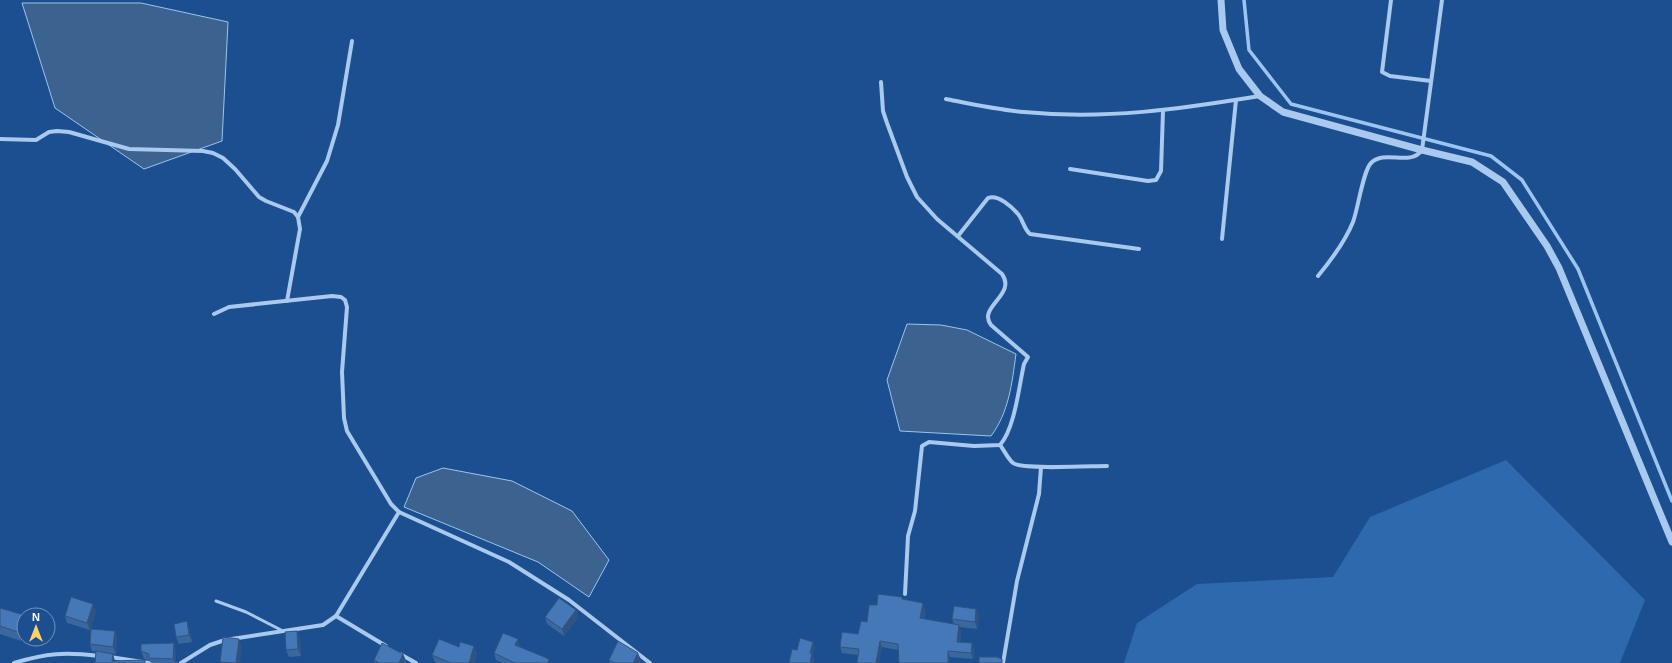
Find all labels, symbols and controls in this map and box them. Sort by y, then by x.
north arrow [16,607,56,647]
text: N [32,611,40,623]

